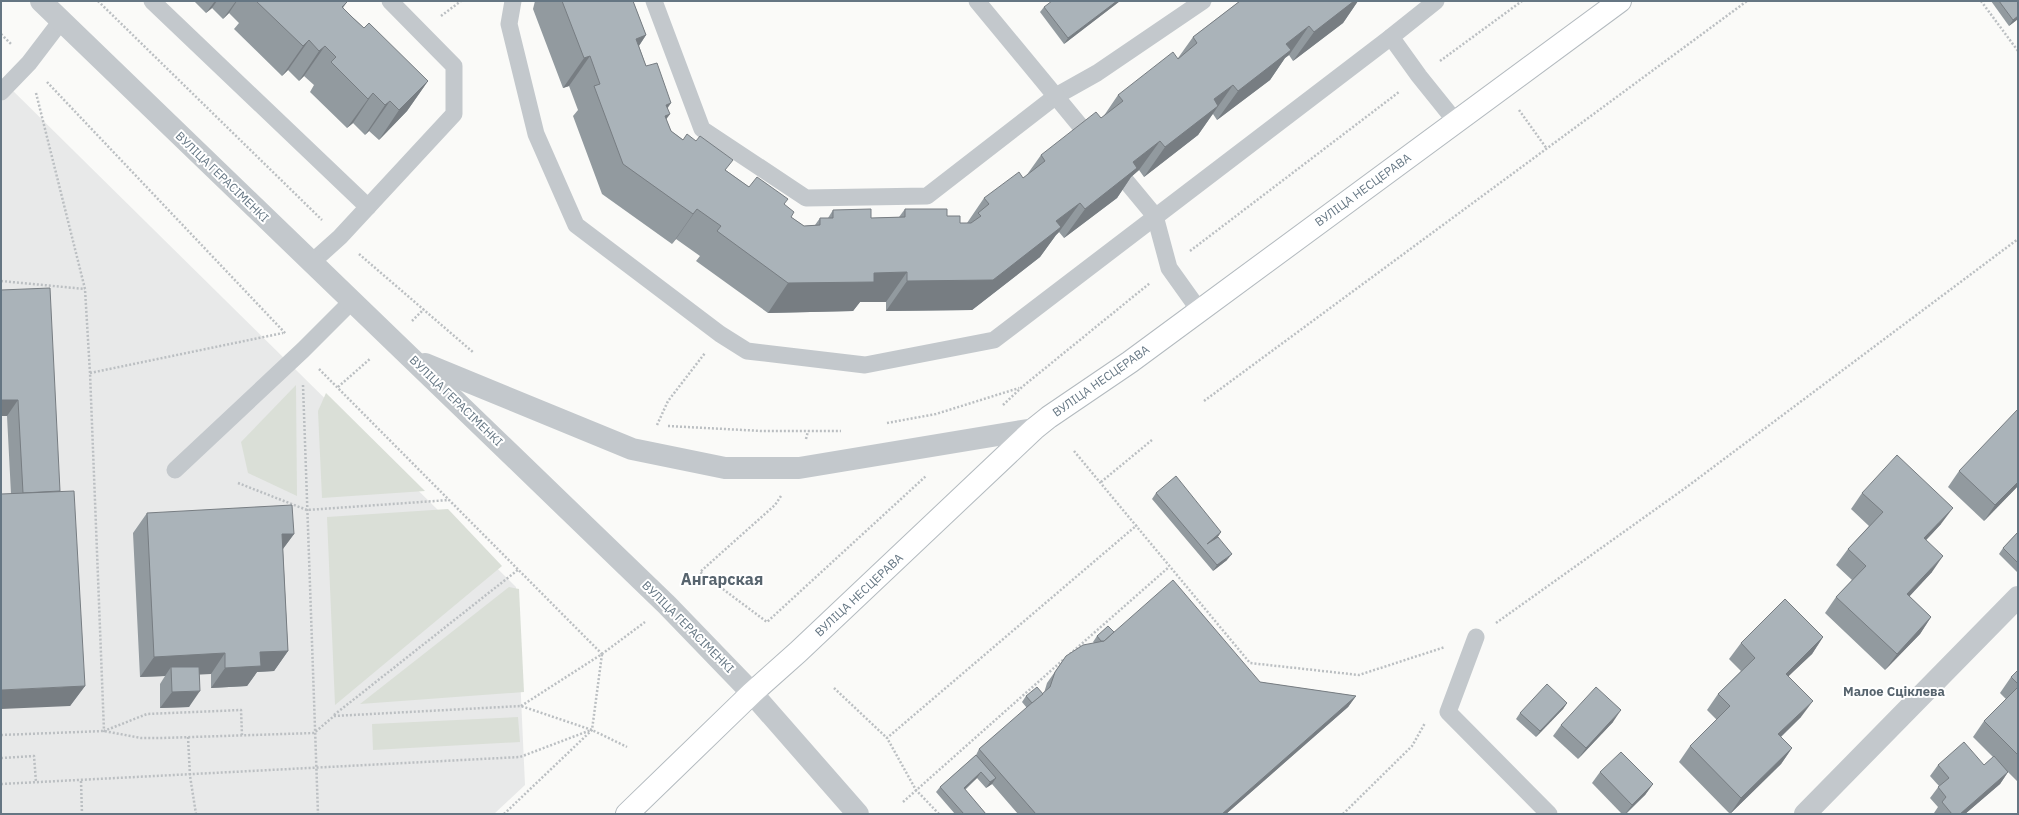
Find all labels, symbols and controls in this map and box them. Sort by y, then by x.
street label: ВУЛІЦА ГЕРАСІМЕНКІ [173,128,272,225]
street label: ВУЛІЦА НЕСЦЕРАВА [1312,150,1414,229]
street label: ВУЛІЦА НЕСЦЕРАВА [1049,341,1152,420]
street label: ВУЛІЦА ГЕРАСІМЕНКІ [407,352,506,449]
street label: ВУЛІЦА НЕСЦЕРАВА [811,550,906,639]
district label: Ангарская [681,569,763,589]
street label: ВУЛІЦА ГЕРАСІМЕНКІ [639,578,738,676]
district label: Малое Сціклева [1843,683,1945,700]

